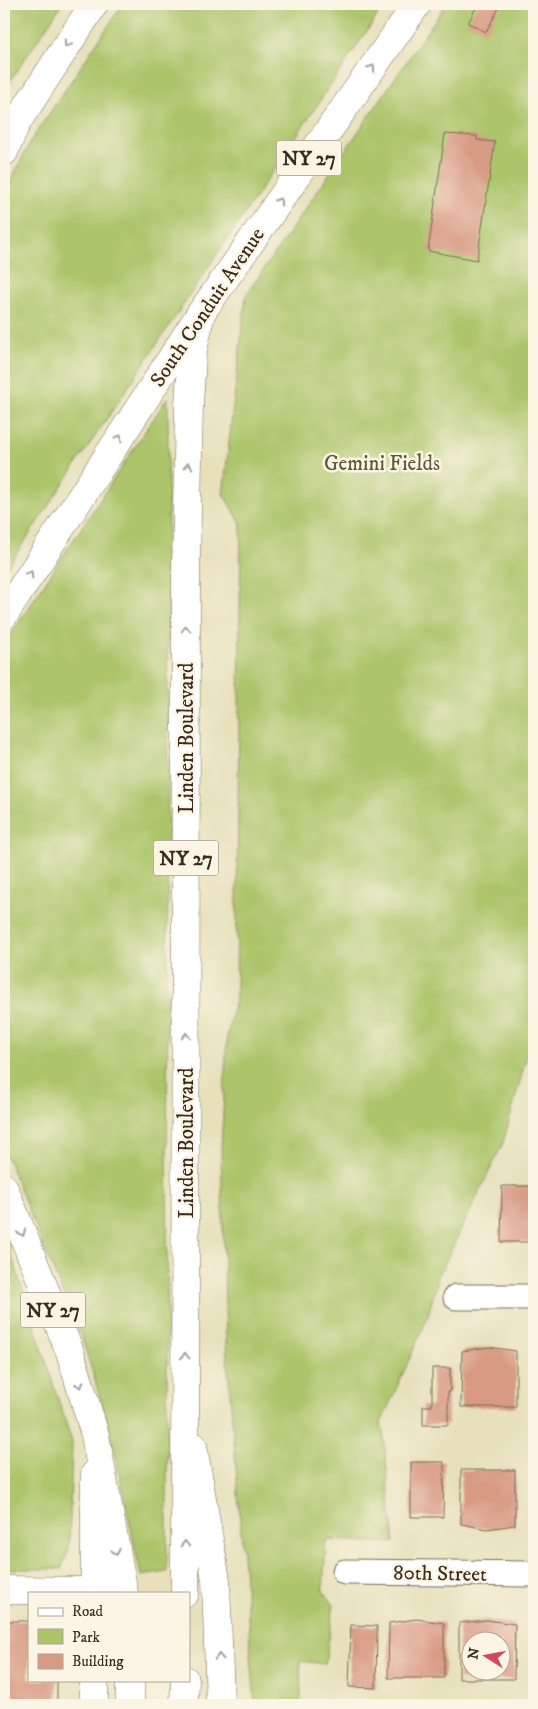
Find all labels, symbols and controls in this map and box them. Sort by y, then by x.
one-way arrow [64,39,73,48]
one-way arrow [366,64,375,74]
road number: NY 27 [276,140,342,176]
one-way arrow [273,197,282,207]
street label: South Conduit Avenue [145,223,271,392]
one-way arrow [113,435,122,444]
park label: Gemini Fields [324,451,440,477]
one-way arrow [183,462,193,470]
one-way arrow [24,571,34,580]
one-way arrow [181,625,191,632]
street label: Linden Boulevard [174,662,200,814]
road number: NY 27 [154,840,218,876]
one-way arrow [181,1032,191,1040]
street label: Linden Boulevard [174,1067,200,1219]
one-way arrow [16,1228,26,1237]
road number: NY 27 [20,1292,86,1328]
one-way arrow [180,1352,190,1360]
one-way arrow [74,1380,84,1388]
one-way arrow [180,1540,190,1548]
one-way arrow [111,1547,121,1556]
street label: 80th Street [393,1560,487,1588]
legend [28,1592,190,1682]
text: Road [72,1602,104,1621]
text: Park [72,1628,101,1647]
north arrow [460,1632,510,1682]
text: N [464,1646,484,1661]
text: Building [72,1652,124,1671]
one-way arrow [214,1652,225,1660]

